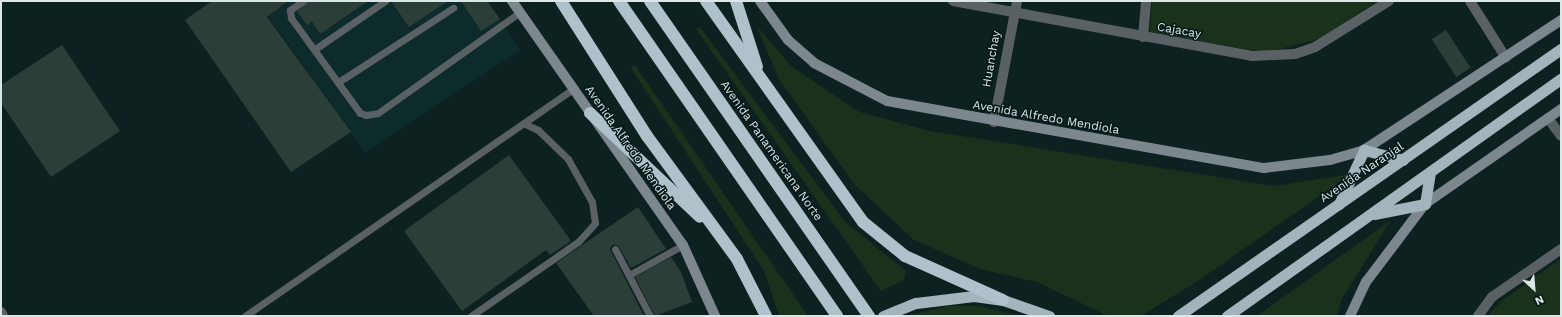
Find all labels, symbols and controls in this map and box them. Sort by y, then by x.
street label: Cajacay [1156,20,1202,42]
street label: Huanchay [980,30,1004,88]
street label: Avenida Panamericana Norte [717,78,825,224]
street label: Avenida Alfredo Mendiola [581,83,679,213]
street label: Avenida Alfredo Mendiola [971,98,1121,138]
street label: Avenida Naranjal [1317,140,1407,206]
north arrow [1514,269,1554,309]
text: N [1533,293,1546,308]

